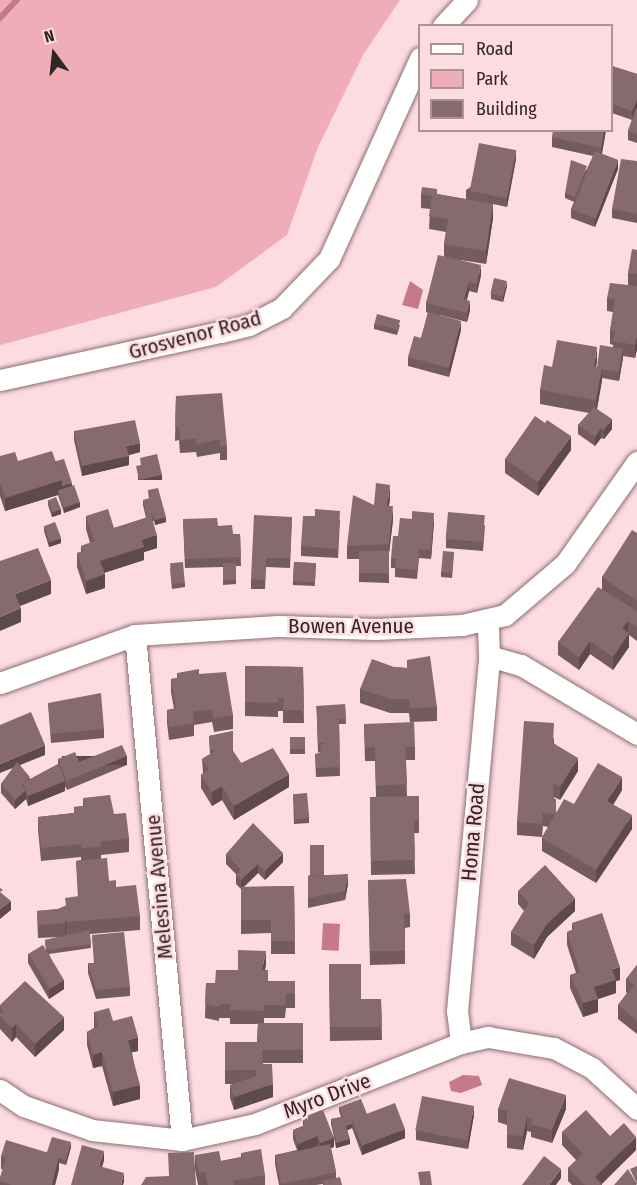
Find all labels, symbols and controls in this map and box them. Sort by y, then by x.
north arrow [24,24,84,84]
legend [418,24,613,132]
text: N [42,26,56,47]
text: Road [476,38,513,60]
text: Park [476,68,508,90]
text: Building [476,98,537,120]
street label: Grosvenor Road [126,305,264,365]
street label: Bowen Avenue [288,613,414,639]
street label: Homa Road [456,782,490,882]
street label: Melesina Avenue [140,814,178,960]
street label: Myro Drive [280,1068,374,1124]

